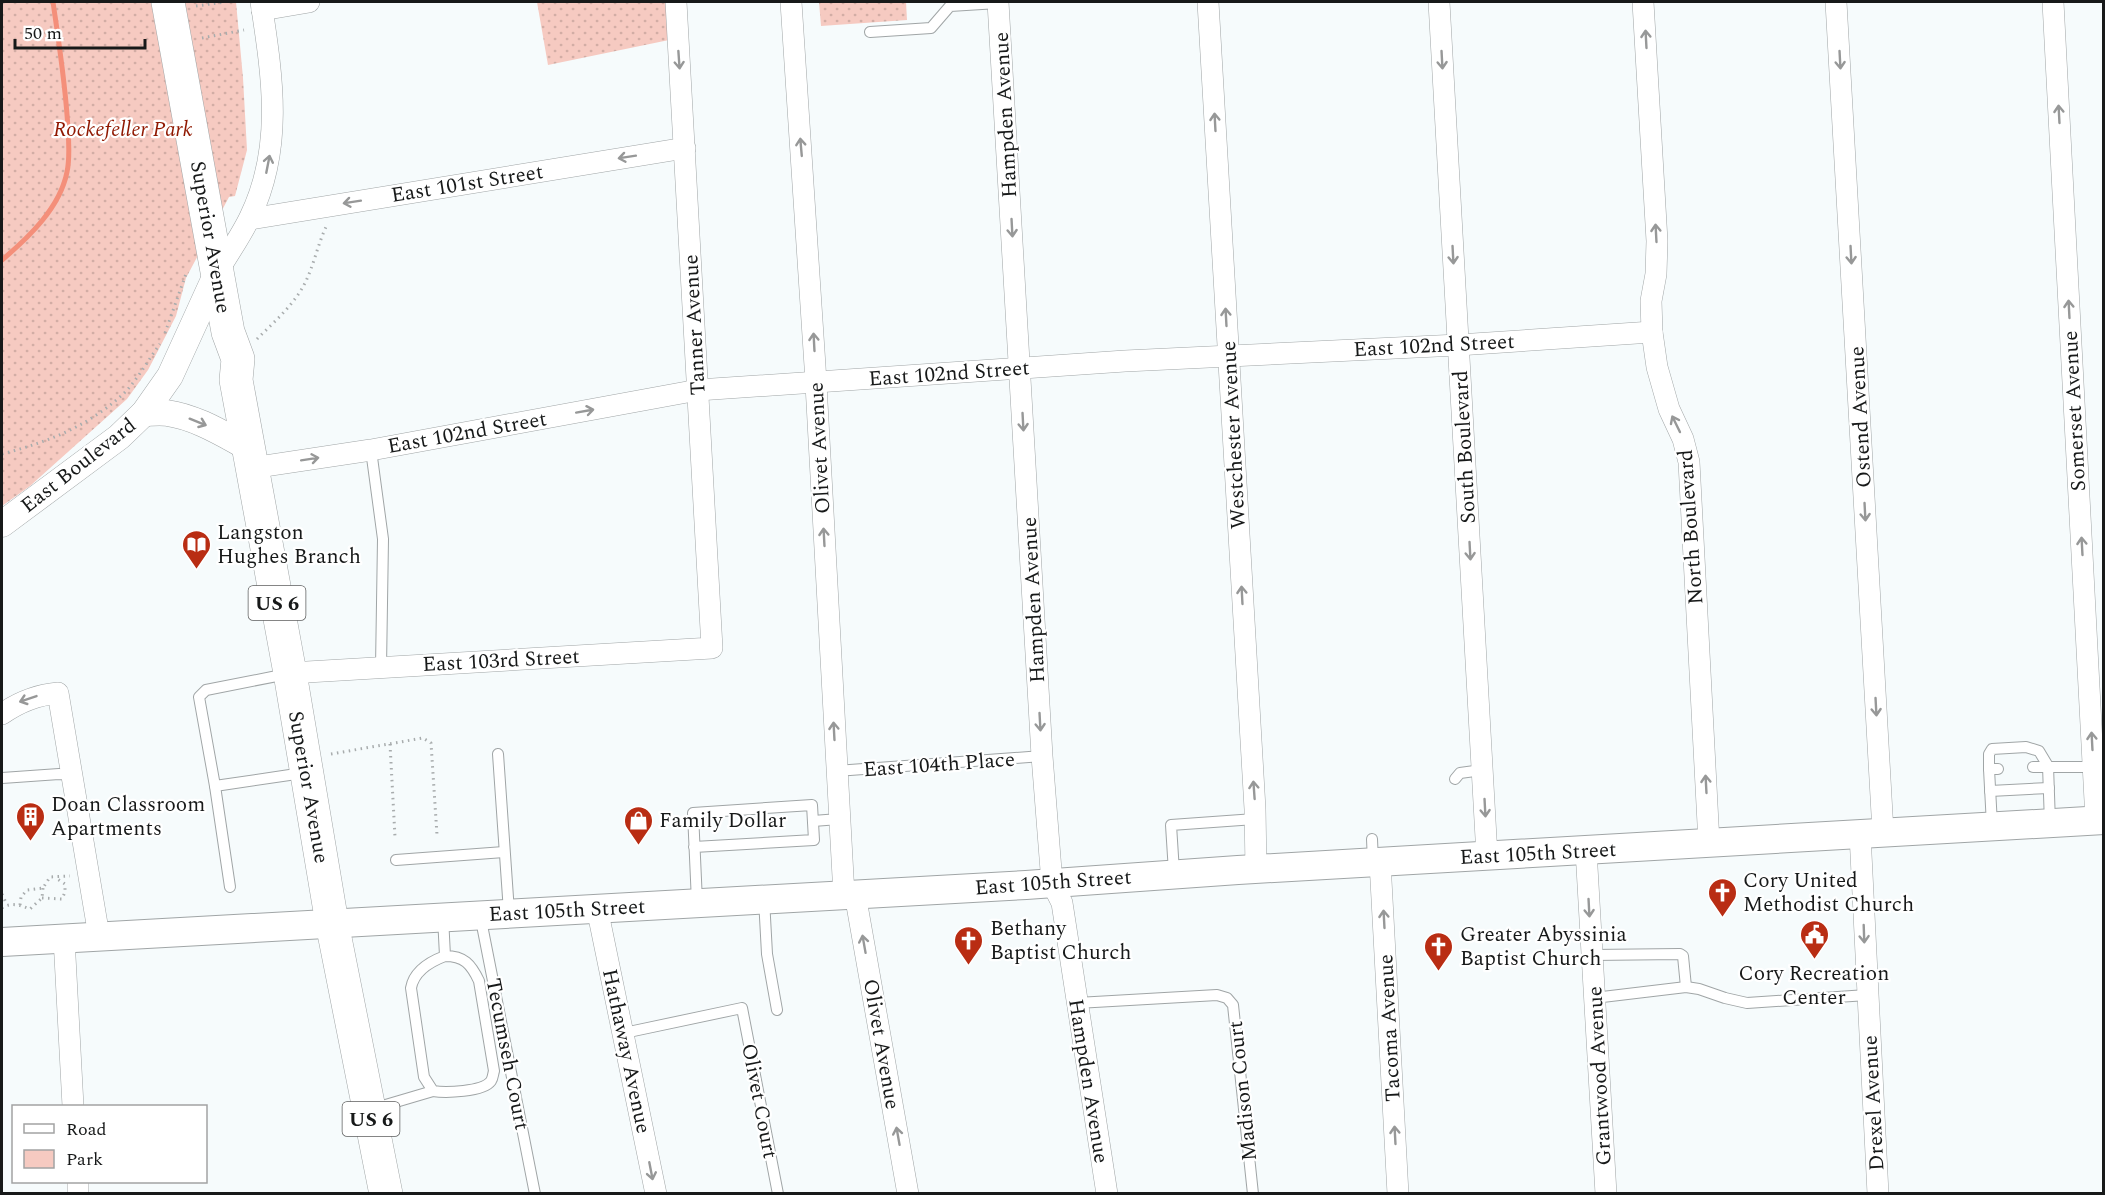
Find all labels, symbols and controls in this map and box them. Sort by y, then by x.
scale bar [15,12,146,50]
text: 50 m [24,20,62,47]
one-way arrow [1640,29,1651,49]
street label: Hampden Avenue [986,31,1026,199]
one-way arrow [674,49,685,69]
one-way arrow [1437,49,1448,69]
one-way arrow [1834,49,1845,69]
one-way arrow [2053,105,2064,125]
one-way arrow [1209,113,1220,133]
park label: Rockefeller Park [53,114,193,146]
one-way arrow [795,138,806,158]
one-way arrow [618,152,637,163]
one-way arrow [263,154,274,174]
street label: East 101st Street [389,156,546,212]
street label: Superior Avenue [181,158,239,316]
one-way arrow [342,197,362,208]
one-way arrow [1006,217,1017,237]
one-way arrow [1651,224,1662,244]
one-way arrow [1447,244,1458,264]
one-way arrow [1845,244,1856,264]
street label: Tanner Avenue [675,254,715,396]
one-way arrow [2063,300,2074,320]
one-way arrow [1220,307,1231,327]
street label: East 102nd Street [1353,326,1515,366]
street label: Somerset Avenue [2055,330,2095,492]
one-way arrow [808,333,819,352]
street label: Westchester Avenue [1213,340,1255,530]
street label: Ostend Avenue [1841,345,1881,489]
street label: East 102nd Street [867,352,1031,396]
street label: South Boulevard [1445,369,1485,524]
street label: Olivet Avenue [801,381,839,515]
street label: East 102nd Street [385,403,549,463]
one-way arrow [574,405,594,416]
street label: East Boulevard [14,410,143,521]
one-way arrow [1018,412,1029,432]
one-way arrow [1670,416,1682,433]
one-way arrow [189,417,207,428]
street label: North Boulevard [1670,448,1712,605]
one-way arrow [300,454,319,465]
one-way arrow [1860,502,1871,522]
street label: Hampden Avenue [1014,516,1054,684]
place label: Langston Hughes Branch [217,517,361,573]
one-way arrow [818,527,829,547]
library icon: Langston Hughes Branch [180,528,212,570]
one-way arrow [2076,536,2087,556]
one-way arrow [1464,540,1475,560]
road number: US 6 [248,586,306,620]
one-way arrow [1237,586,1248,606]
street label: East 103rd Street [422,641,581,681]
one-way arrow [19,695,38,706]
one-way arrow [1871,696,1882,716]
street label: Superior Avenue [279,708,337,866]
one-way arrow [1035,711,1046,731]
one-way arrow [829,722,840,742]
one-way arrow [2086,731,2097,751]
street label: East 104th Place [862,744,1016,786]
one-way arrow [1700,775,1711,795]
one-way arrow [1248,781,1259,800]
place label: Doan Classroom Apartments [51,789,205,845]
one-way arrow [1479,798,1490,818]
building icon: Doan Classroom Apartments [14,800,46,842]
shop icon: Family Dollar [622,804,654,846]
place label: Family Dollar [659,805,786,837]
street label: East 105th Street [1459,834,1617,874]
street label: East 105th Street [974,862,1133,904]
place label: Cory United Methodist Church [1743,865,1914,921]
church icon: Cory United Methodist Church [1706,876,1738,918]
street label: East 105th Street [488,891,646,931]
one-way arrow [1584,898,1595,918]
one-way arrow [1378,910,1389,930]
place label: Bethany Baptist Church [990,913,1131,969]
public building icon: Cory Recreation Center [1798,918,1830,960]
place label: Greater Abyssinia Baptist Church [1460,919,1628,975]
church icon: Bethany Baptist Church [953,924,985,966]
one-way arrow [1859,924,1870,943]
church icon: Greater Abyssinia Baptist Church [1423,930,1455,972]
one-way arrow [858,934,869,954]
street label: Tacoma Avenue [1370,953,1410,1103]
place label: Cory Recreation Center [1739,958,1889,1014]
street label: Hathaway Avenue [593,966,659,1137]
street label: Tecumseh Court [477,976,537,1133]
street label: Olivet Avenue [854,976,908,1112]
street label: Grantwood Avenue [1579,985,1621,1166]
street label: Hampden Avenue [1059,997,1117,1166]
street label: Madison Court [1220,1019,1266,1163]
street label: Drexel Avenue [1854,1034,1894,1172]
street label: Olivet Court [732,1041,786,1162]
road number: US 6 [342,1102,400,1136]
legend [12,1105,207,1183]
text: Road [66,1116,107,1143]
one-way arrow [1390,1126,1401,1146]
one-way arrow [892,1127,903,1146]
text: Park [66,1146,103,1173]
one-way arrow [646,1161,658,1180]

